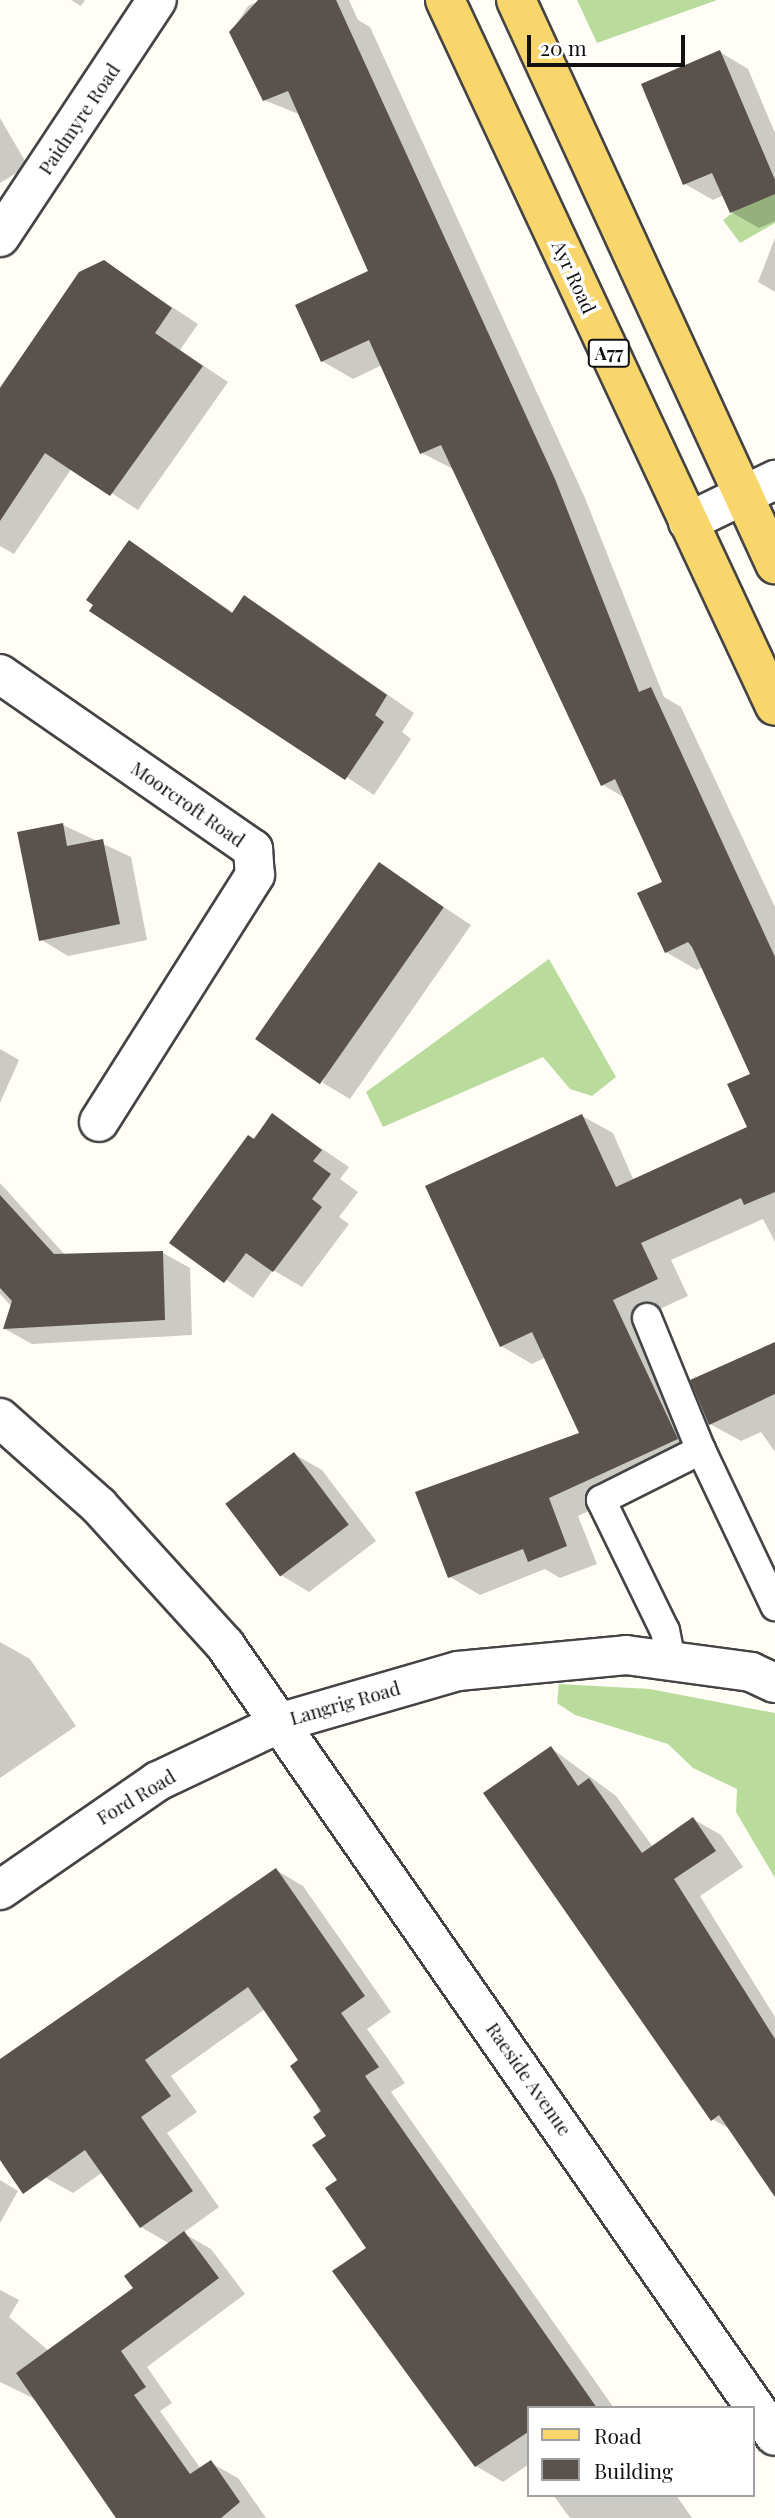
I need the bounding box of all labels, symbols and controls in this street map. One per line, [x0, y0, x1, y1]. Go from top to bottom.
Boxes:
scale bar [530, 21, 688, 65]
text: 20 m [540, 33, 587, 61]
street label: Paidmyre Road [33, 59, 125, 179]
street label: Ayr Road [547, 237, 601, 317]
road number: A77 [586, 338, 632, 368]
street label: Moorcroft Road [127, 756, 249, 852]
street label: Langrig Road [287, 1676, 403, 1730]
street label: Ford Road [92, 1765, 180, 1829]
street label: Raeside Avenue [481, 2018, 577, 2140]
legend [526, 2406, 754, 2497]
text: Road [594, 2421, 642, 2449]
text: Building [594, 2456, 673, 2484]

